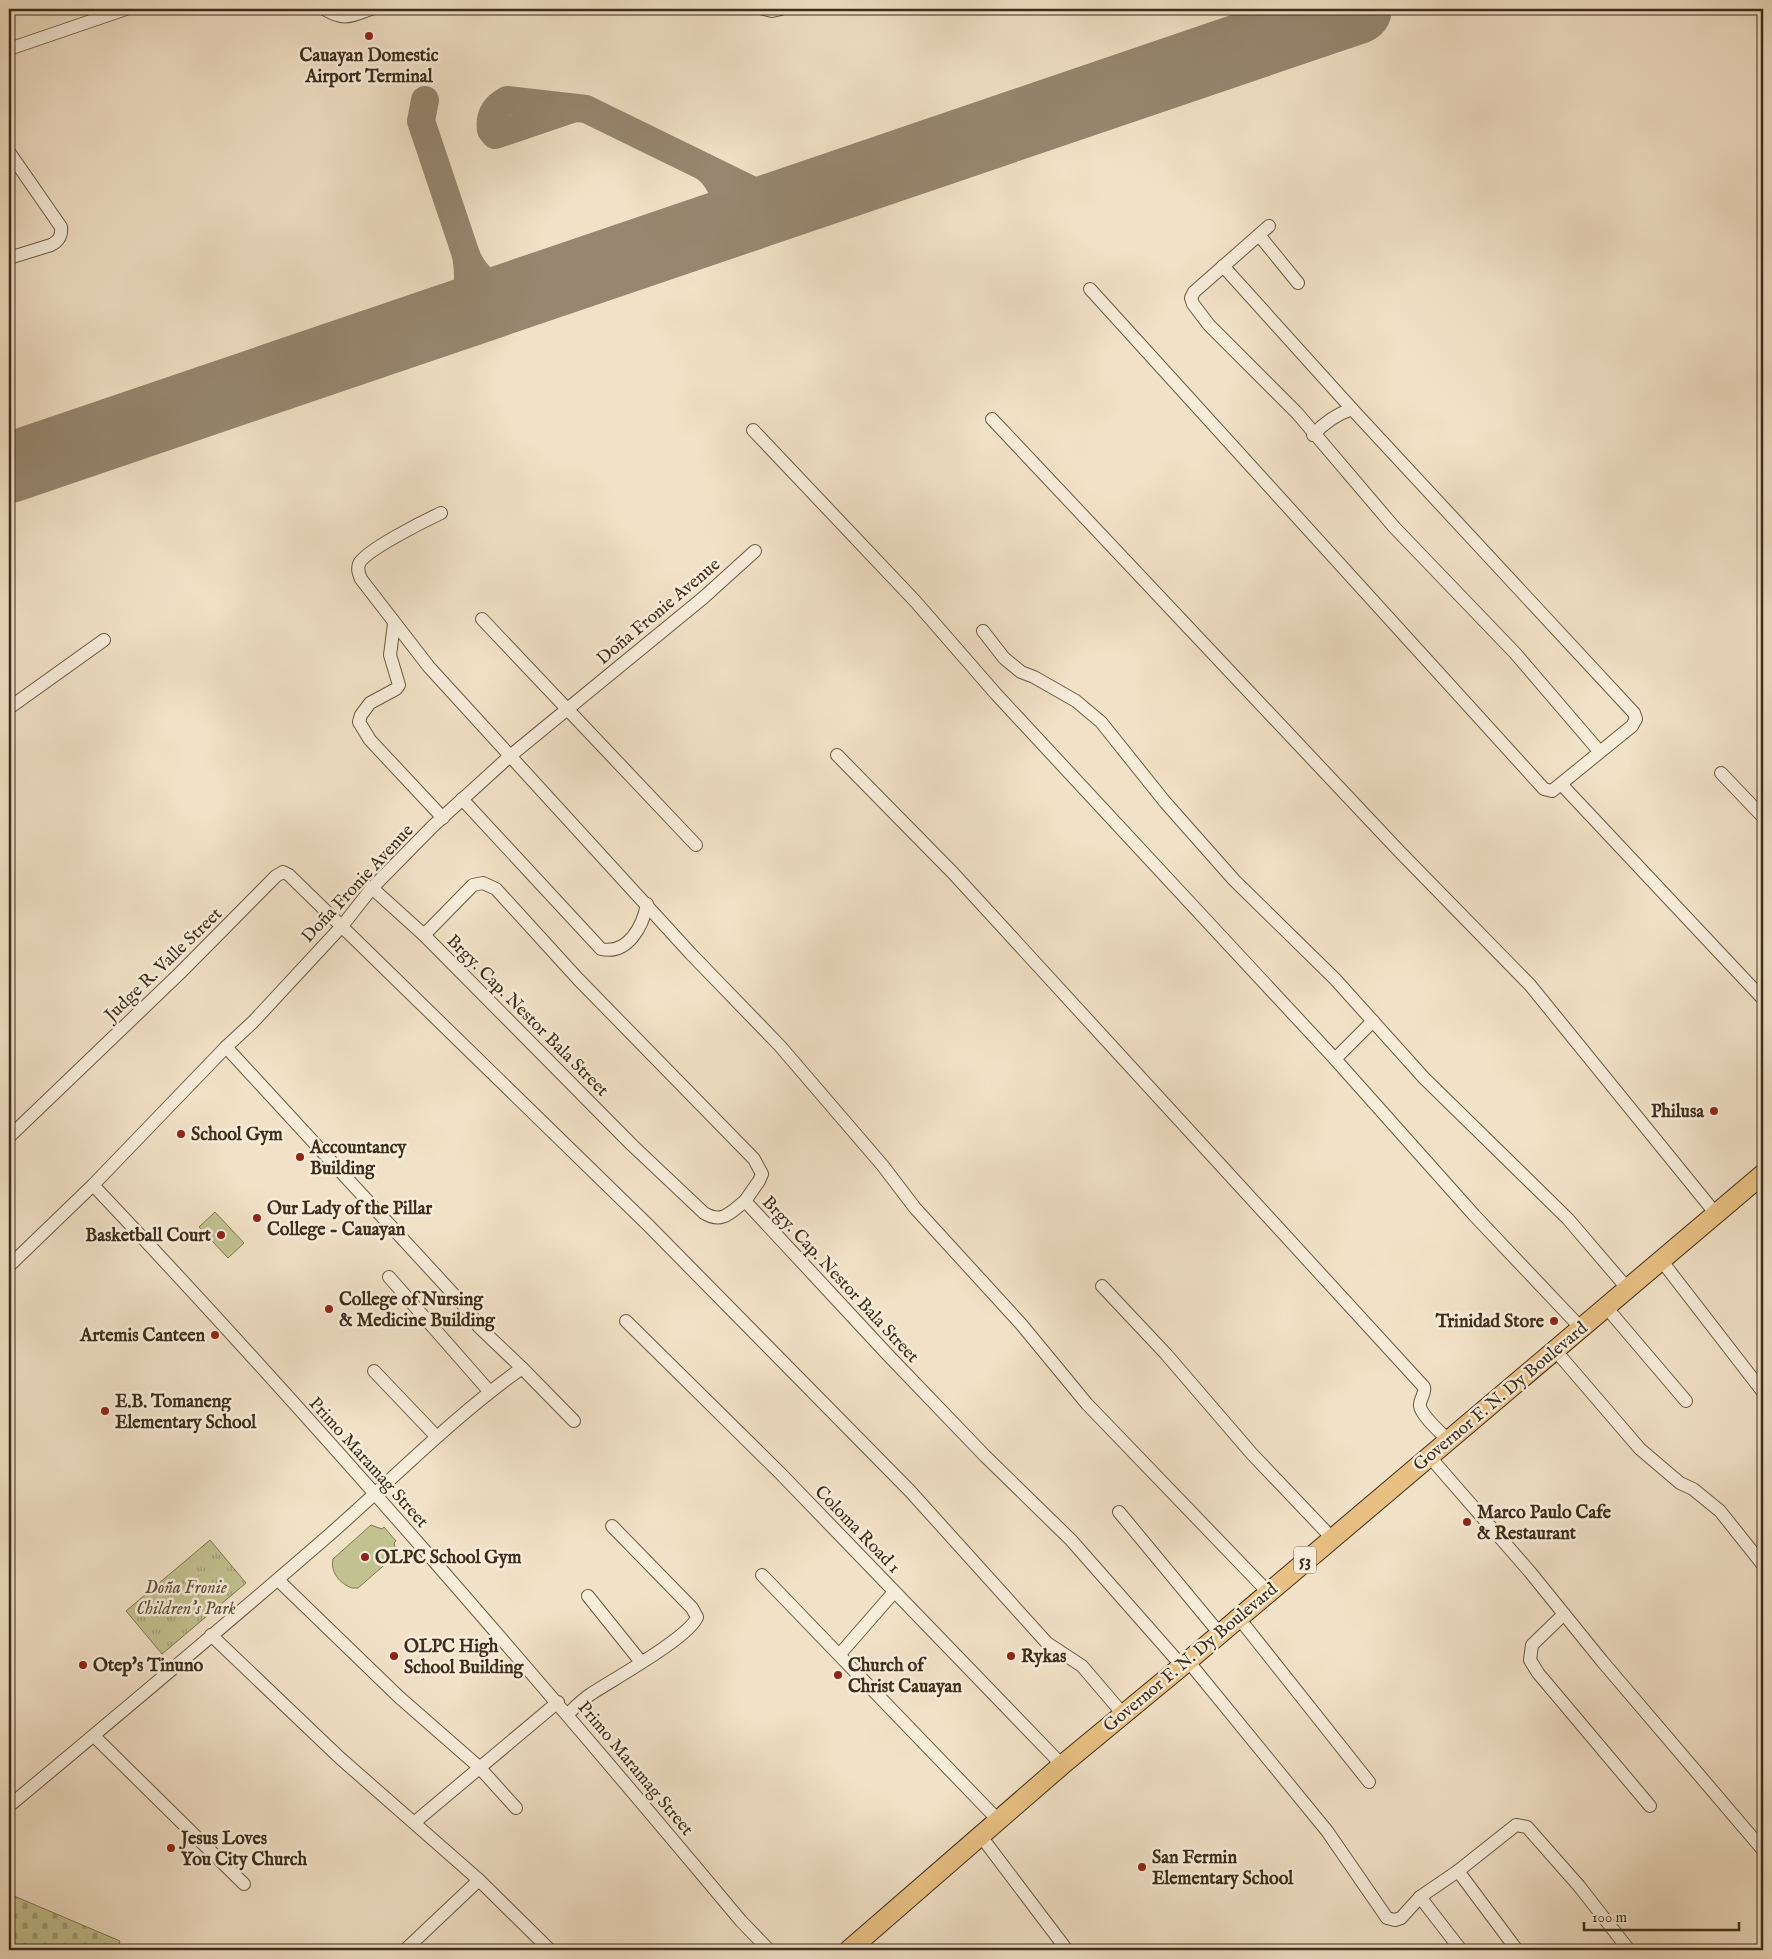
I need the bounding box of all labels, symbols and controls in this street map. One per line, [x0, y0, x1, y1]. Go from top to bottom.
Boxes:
marker: Cauayan Domestic Airport Terminal [363, 30, 375, 42]
place label: Cauayan Domestic Airport Terminal [300, 45, 439, 89]
street label: Doña Fronie Avenue [592, 554, 725, 671]
street label: Doña Fronie Avenue [297, 820, 419, 948]
street label: Judge R. Valle Street [99, 903, 228, 1028]
street label: Brgy. Cap. Nestor Bala Street [441, 930, 613, 1102]
place label: Philusa [1651, 1101, 1705, 1124]
marker: Philusa [1708, 1105, 1720, 1117]
place label: School Gym [191, 1124, 283, 1147]
marker: School Gym [175, 1128, 187, 1140]
place label: Accountancy Building [309, 1137, 407, 1181]
marker: Accountancy Building [294, 1151, 306, 1163]
street label: Brgy. Cap. Nestor Bala Street [756, 1192, 923, 1368]
place label: Our Lady of the Pillar College - Cauayan [267, 1198, 433, 1242]
marker: Our Lady of the Pillar College - Cauayan [251, 1212, 263, 1224]
place label: Basketball Court [85, 1225, 212, 1248]
marker: Basketball Court [215, 1229, 227, 1241]
place label: College of Nursing & Medicine Building [339, 1289, 496, 1333]
marker: College of Nursing & Medicine Building [323, 1303, 335, 1315]
place label: Trinidad Store [1435, 1311, 1545, 1334]
marker: Trinidad Store [1548, 1315, 1560, 1327]
street label: Governor F. N. Dy Boulevard [1409, 1317, 1593, 1477]
place label: Artemis Canteen [79, 1325, 205, 1348]
marker: Artemis Canteen [209, 1329, 221, 1341]
place label: E.B. Tomaneng Elementary School [115, 1391, 257, 1435]
street label: Primo Maramag Street [303, 1393, 433, 1533]
marker: E.B. Tomaneng Elementary School [99, 1405, 111, 1417]
street label: Coloma Road 1 [809, 1481, 905, 1579]
place label: Marco Paulo Cafe & Restaurant [1477, 1502, 1612, 1546]
marker: Marco Paulo Cafe & Restaurant [1461, 1516, 1473, 1528]
road number: 53 [1294, 1546, 1316, 1574]
place label: OLPC School Gym [375, 1547, 522, 1570]
marker: OLPC School Gym [359, 1551, 371, 1563]
park label: Doña Fronie Children's Park [136, 1577, 236, 1621]
street label: Governor F. N. Dy Boulevard [1099, 1578, 1283, 1738]
place label: OLPC High School Building [404, 1636, 525, 1680]
place label: Rykas [1021, 1646, 1067, 1669]
marker: OLPC High School Building [388, 1650, 400, 1662]
marker: Rykas [1005, 1650, 1017, 1662]
place label: Otep's Tinuno [93, 1655, 204, 1678]
place label: Church of Christ Cauayan [848, 1655, 962, 1699]
marker: Otep's Tinuno [77, 1659, 89, 1671]
marker: Church of Christ Cauayan [832, 1669, 844, 1681]
street label: Primo Maramag Street [572, 1697, 698, 1841]
place label: Jesus Loves You City Church [179, 1828, 308, 1872]
marker: Jesus Loves You City Church [165, 1842, 177, 1854]
place label: San Fermin Elementary School [1152, 1847, 1294, 1891]
marker: San Fermin Elementary School [1136, 1861, 1148, 1873]
scale bar [1584, 1899, 1740, 1931]
text: 100 m [1592, 1908, 1628, 1927]

